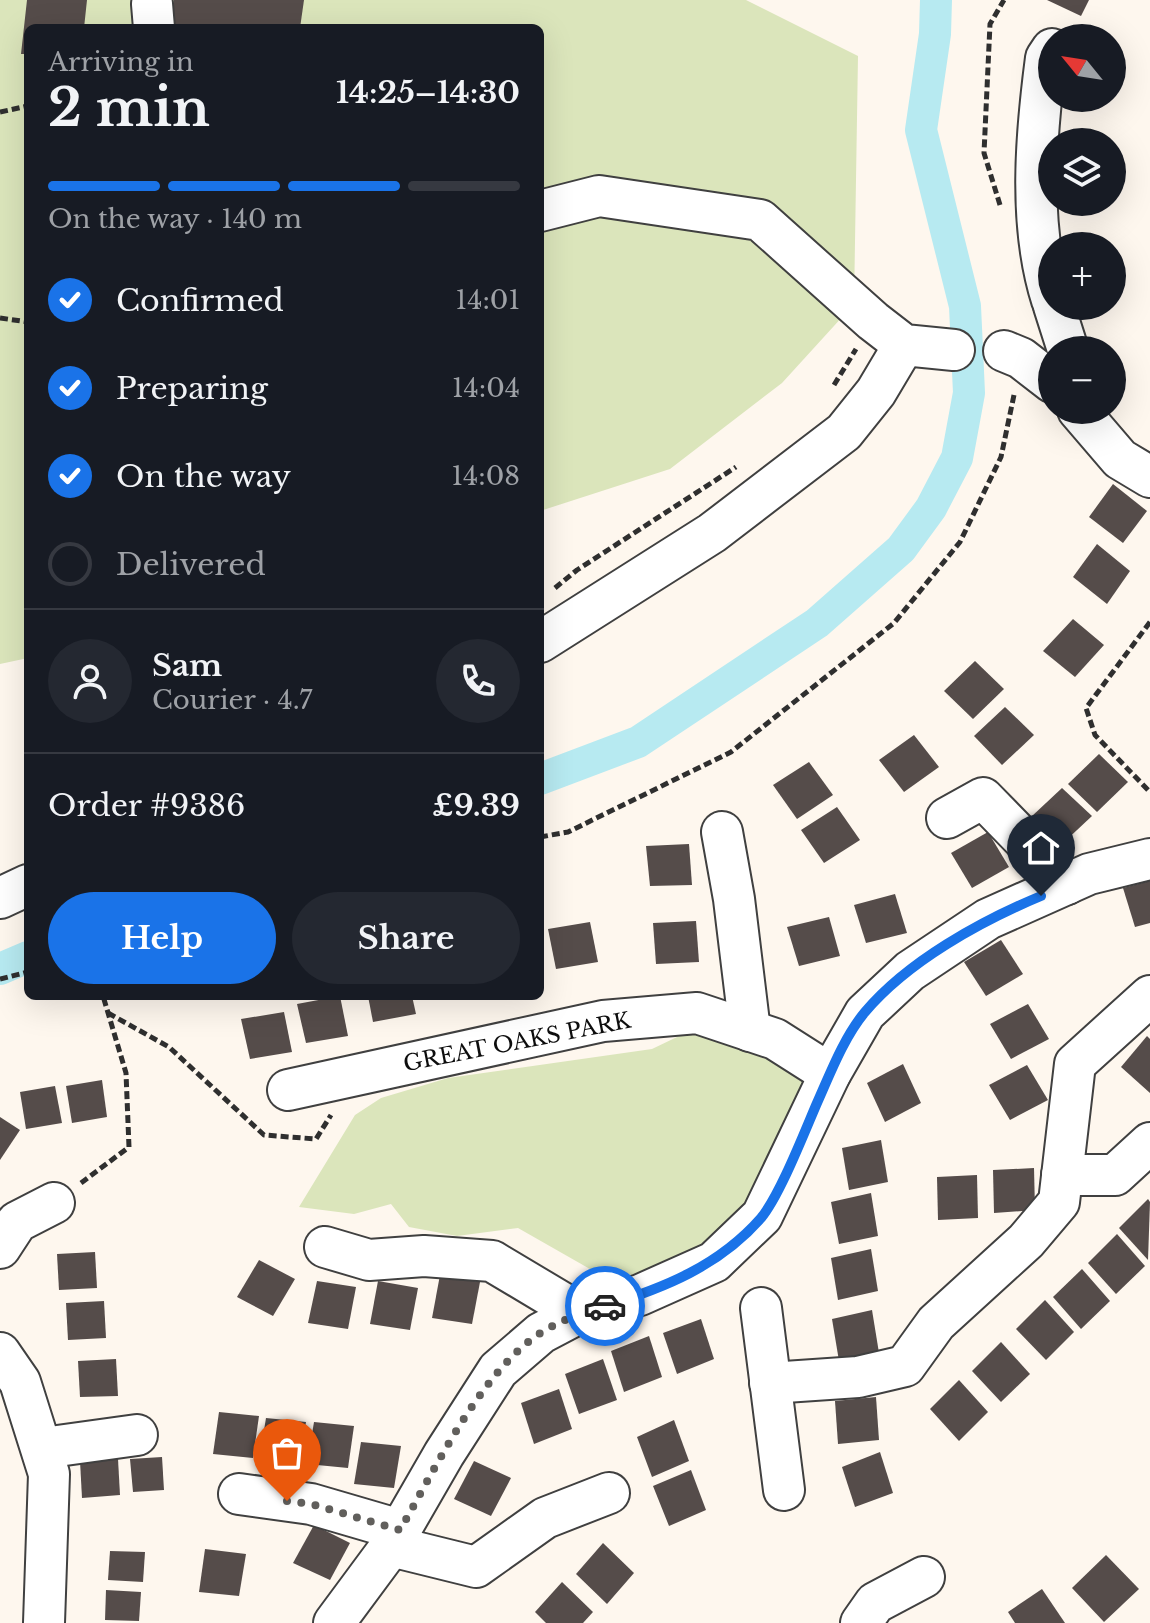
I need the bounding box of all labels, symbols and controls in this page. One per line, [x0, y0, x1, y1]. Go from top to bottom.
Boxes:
north arrow [1038, 24, 1126, 112]
map controls [1038, 24, 1126, 424]
text: Arriving in [48, 46, 194, 78]
text: 14:25–14:30 [336, 74, 520, 111]
text: 2 min [48, 76, 210, 140]
button: layers [1038, 128, 1126, 216]
text: On the way · 140 m [48, 203, 302, 235]
button: + [1038, 232, 1126, 320]
icon: check [48, 278, 92, 322]
text: Confirmed [116, 282, 284, 319]
text: 14:01 [456, 284, 520, 316]
button: − [1038, 336, 1126, 424]
icon: check [48, 366, 92, 410]
text: Preparing [116, 370, 268, 407]
text: 14:04 [452, 372, 520, 404]
icon: check [48, 454, 92, 498]
text: On the way [116, 458, 291, 495]
text: 14:08 [451, 460, 520, 492]
text: Delivered [116, 546, 266, 583]
button: person [48, 639, 132, 723]
button: phone [436, 639, 520, 723]
text: Sam [152, 647, 222, 684]
text: Courier · 4.7 [152, 684, 312, 716]
text: Order #9386 [48, 787, 245, 824]
text: £9.39 [432, 787, 520, 824]
pin [1007, 814, 1075, 896]
icon: home [1019, 826, 1063, 870]
button: Help [48, 892, 276, 984]
button: Share [292, 892, 520, 984]
street label: GREAT OAKS PARK [401, 1007, 634, 1077]
courier [565, 1266, 645, 1346]
icon: car [583, 1284, 627, 1328]
pin [253, 1419, 321, 1501]
icon: bag [265, 1431, 309, 1475]

